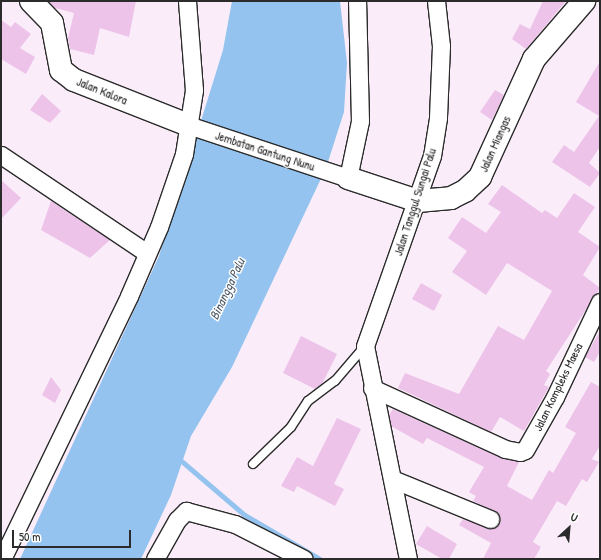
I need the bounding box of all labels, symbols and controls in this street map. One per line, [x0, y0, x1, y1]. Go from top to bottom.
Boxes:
street label: Jalan Kalora [74, 74, 130, 108]
street label: Jalan Miangas [476, 114, 514, 174]
street label: Jembatan Gantung Nunu [213, 128, 317, 174]
street label: Jalan Tanggul Sungai Palu [391, 146, 439, 258]
water label: Binangga Palu [206, 256, 248, 322]
street label: Jalan Kompleks Maesa [531, 341, 585, 433]
north arrow [549, 508, 589, 548]
text: U [568, 510, 580, 525]
scale bar [14, 522, 133, 548]
text: 50 m [19, 528, 40, 545]

